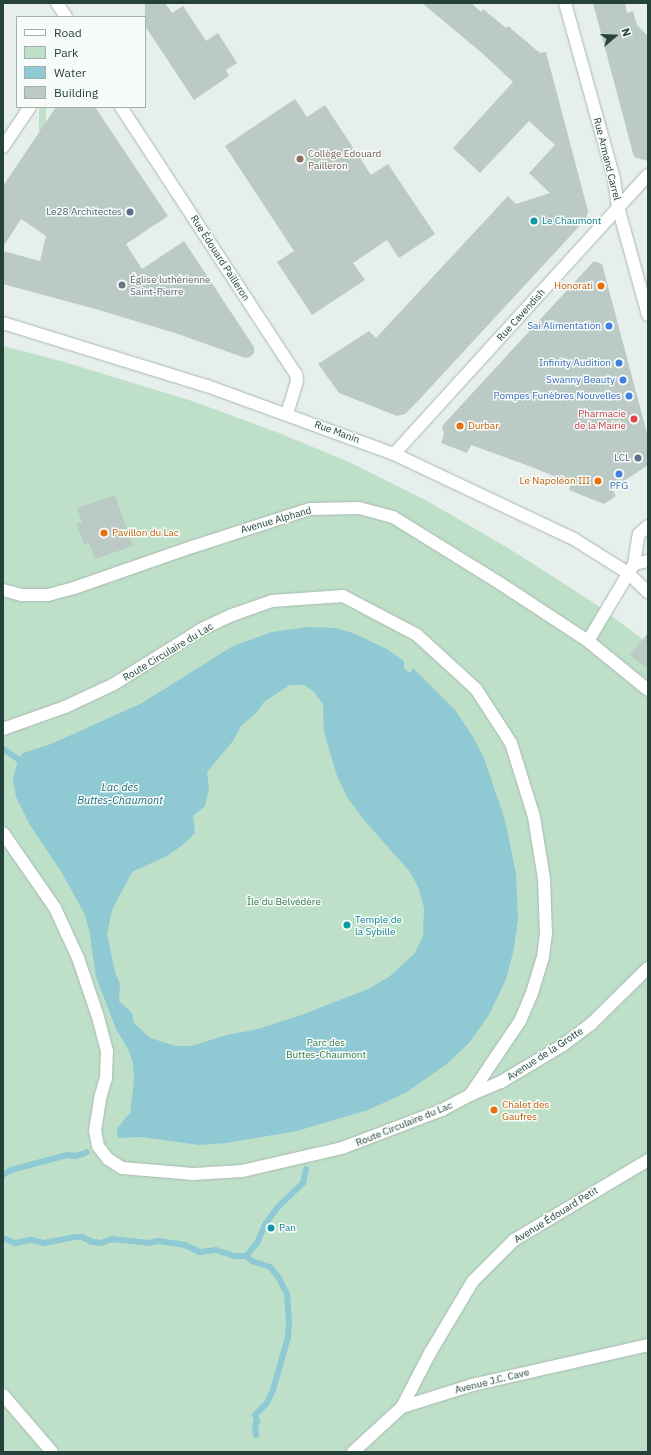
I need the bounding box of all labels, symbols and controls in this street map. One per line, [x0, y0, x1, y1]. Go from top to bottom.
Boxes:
legend [16, 16, 146, 108]
north arrow [595, 16, 635, 56]
text: Road [54, 25, 82, 40]
text: N [618, 26, 634, 38]
text: Park [54, 45, 78, 60]
text: Water [54, 65, 86, 80]
text: Building [54, 85, 98, 100]
street label: Rue Armand Carrel [591, 116, 623, 202]
place label: Collège Edouard Pailleron [308, 147, 381, 170]
marker: Collège Edouard Pailleron [295, 154, 305, 164]
place label: Le28 Architectes [46, 206, 122, 218]
marker: Le28 Architectes [125, 207, 135, 217]
street label: Rue Édouard Pailleron [188, 213, 252, 303]
place label: Le Chaumont [542, 215, 601, 227]
marker: Le Chaumont [529, 216, 539, 226]
place label: Église luthérienne Saint-Pierre [130, 273, 211, 296]
marker: Église luthérienne Saint-Pierre [117, 280, 127, 290]
place label: Honorati [554, 280, 593, 292]
marker: Honorati [596, 281, 606, 291]
street label: Rue Cavendish [494, 286, 548, 344]
place label: Sai Alimentation [527, 320, 601, 332]
marker: Sai Alimentation [604, 321, 614, 331]
place label: Infinity Audition [539, 357, 611, 369]
marker: Infinity Audition [614, 358, 624, 368]
place label: Swanny Beauty [546, 374, 615, 386]
marker: Swanny Beauty [618, 375, 628, 385]
place label: Pompes Funèbres Nouvelles [494, 390, 621, 402]
marker: Pompes Funèbres Nouvelles [624, 391, 634, 401]
place label: Pharmacie de la Mairie [574, 407, 626, 430]
marker: Pharmacie de la Mairie [629, 414, 639, 424]
street label: Rue Manin [313, 418, 361, 446]
place label: Durbar [468, 420, 499, 432]
marker: Durbar [455, 421, 465, 431]
place label: LCL [614, 452, 630, 464]
marker: LCL [633, 453, 643, 463]
marker: PFG [614, 469, 624, 479]
place label: Le Napoléon III [520, 475, 590, 487]
marker: Le Napoléon III [593, 476, 603, 486]
place label: PFG [610, 480, 628, 492]
street label: Avenue Alphand [239, 504, 313, 536]
place label: Pavillon du Lac [112, 527, 179, 539]
marker: Pavillon du Lac [99, 528, 109, 538]
street label: Route Circulaire du Lac [121, 620, 215, 684]
water label: Lac des Buttes-Chaumont [77, 781, 163, 807]
park label: Île du Belvédère [247, 896, 321, 908]
place label: Temple de la Sybille [355, 913, 402, 936]
marker: Temple de la Sybille [342, 920, 352, 930]
street label: Avenue de la Grotte [505, 1025, 585, 1083]
park label: Parc des Buttes-Chaumont [286, 1036, 366, 1060]
place label: Chalet des Gaufres [502, 1098, 549, 1122]
street label: Route Circulaire du Lac [354, 1099, 454, 1149]
marker: Chalet des Gaufres [489, 1105, 499, 1115]
street label: Avenue Édouard Petit [512, 1184, 600, 1246]
place label: Pan [279, 1222, 296, 1234]
marker: Pan [266, 1223, 276, 1233]
street label: Avenue J.C. Cave [454, 1366, 530, 1396]

